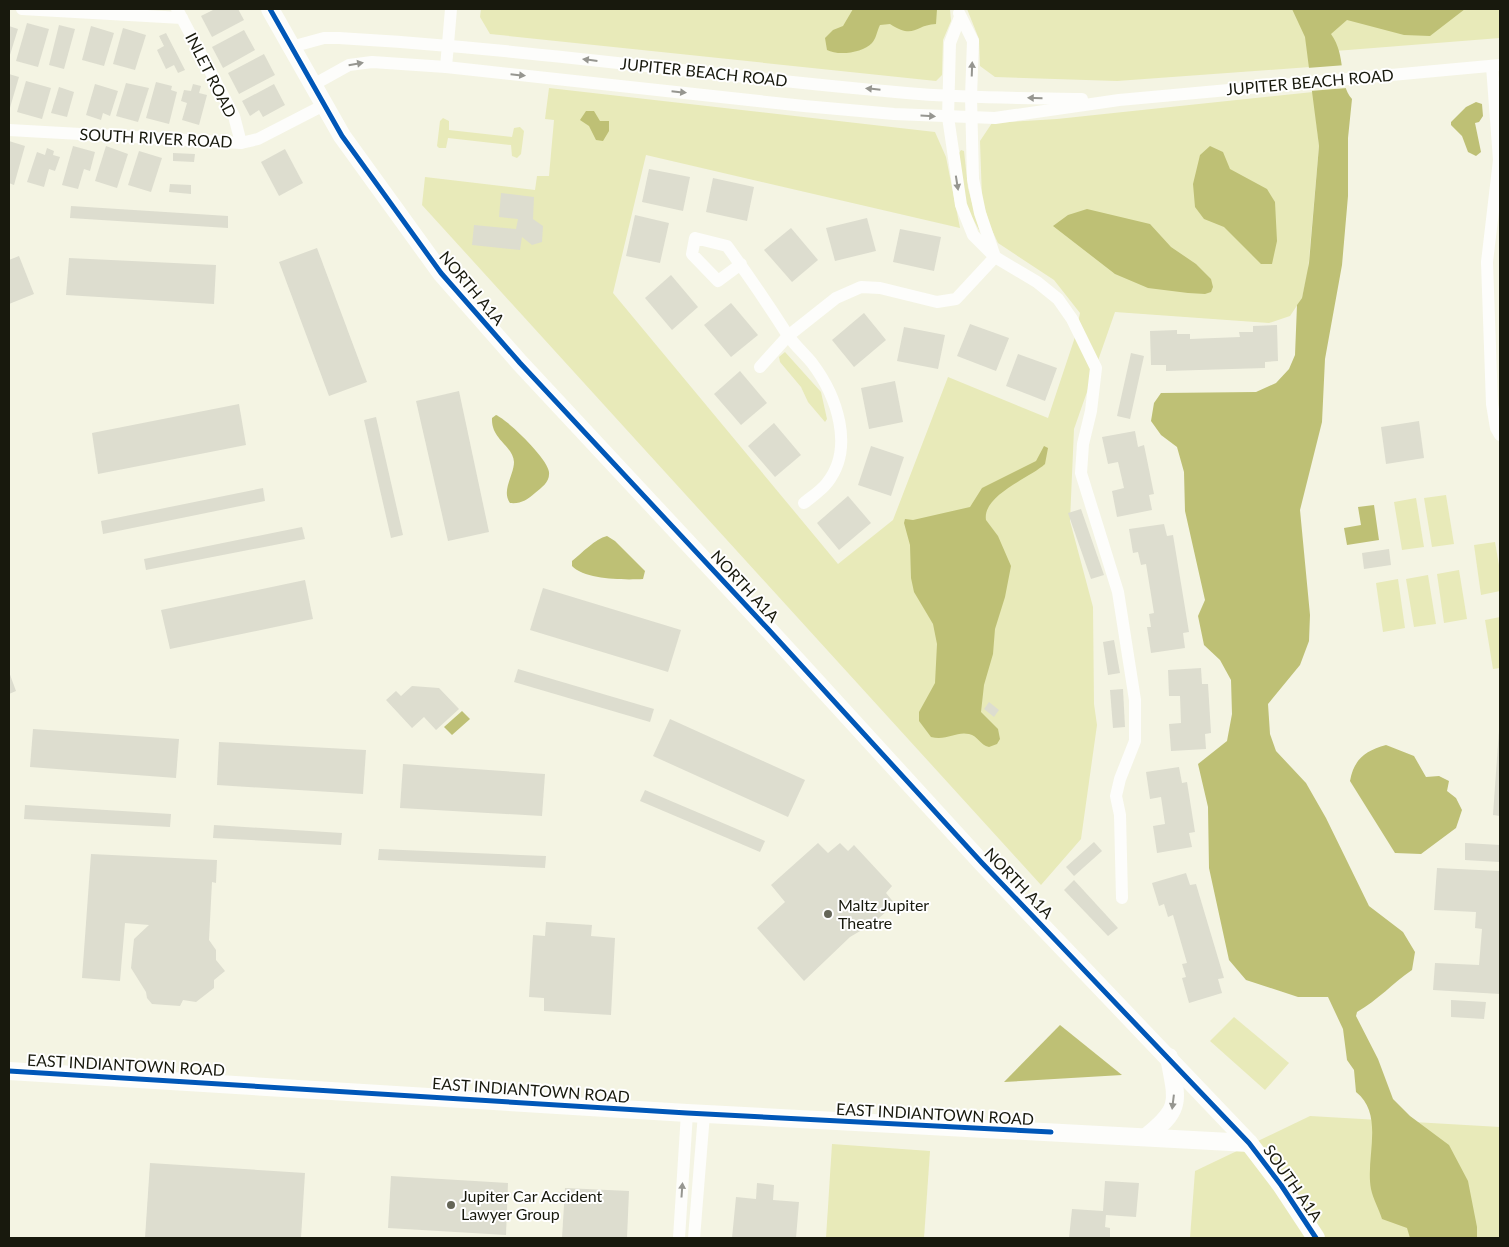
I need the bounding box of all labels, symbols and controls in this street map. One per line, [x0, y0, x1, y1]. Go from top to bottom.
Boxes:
street label: INLET ROAD [182, 29, 241, 120]
street label: JUPITER BEACH ROAD [620, 53, 789, 90]
one-way arrow [581, 56, 597, 64]
one-way arrow [348, 60, 364, 68]
one-way arrow [968, 61, 976, 77]
street label: JUPITER BEACH ROAD [1225, 65, 1394, 98]
one-way arrow [510, 71, 526, 79]
one-way arrow [865, 85, 881, 93]
one-way arrow [671, 88, 687, 96]
one-way arrow [1027, 94, 1043, 102]
one-way arrow [920, 112, 936, 120]
street label: SOUTH RIVER ROAD [79, 124, 233, 151]
one-way arrow [954, 175, 962, 191]
street label: NORTH A1A [436, 247, 509, 329]
street label: NORTH A1A [707, 546, 783, 625]
street label: NORTH A1A [981, 843, 1058, 922]
place label: Maltz Jupiter Theatre [838, 895, 929, 932]
marker: Maltz Jupiter Theatre [822, 908, 834, 920]
street label: EAST INDIANTOWN ROAD [27, 1050, 225, 1079]
street label: EAST INDIANTOWN ROAD [432, 1073, 630, 1106]
one-way arrow [1169, 1094, 1177, 1110]
street label: EAST INDIANTOWN ROAD [836, 1099, 1034, 1128]
street label: SOUTH A1A [1260, 1141, 1327, 1225]
one-way arrow [679, 1181, 687, 1197]
place label: Jupiter Car Accident Lawyer Group [461, 1186, 602, 1223]
marker: Jupiter Car Accident Lawyer Group [445, 1199, 457, 1211]

